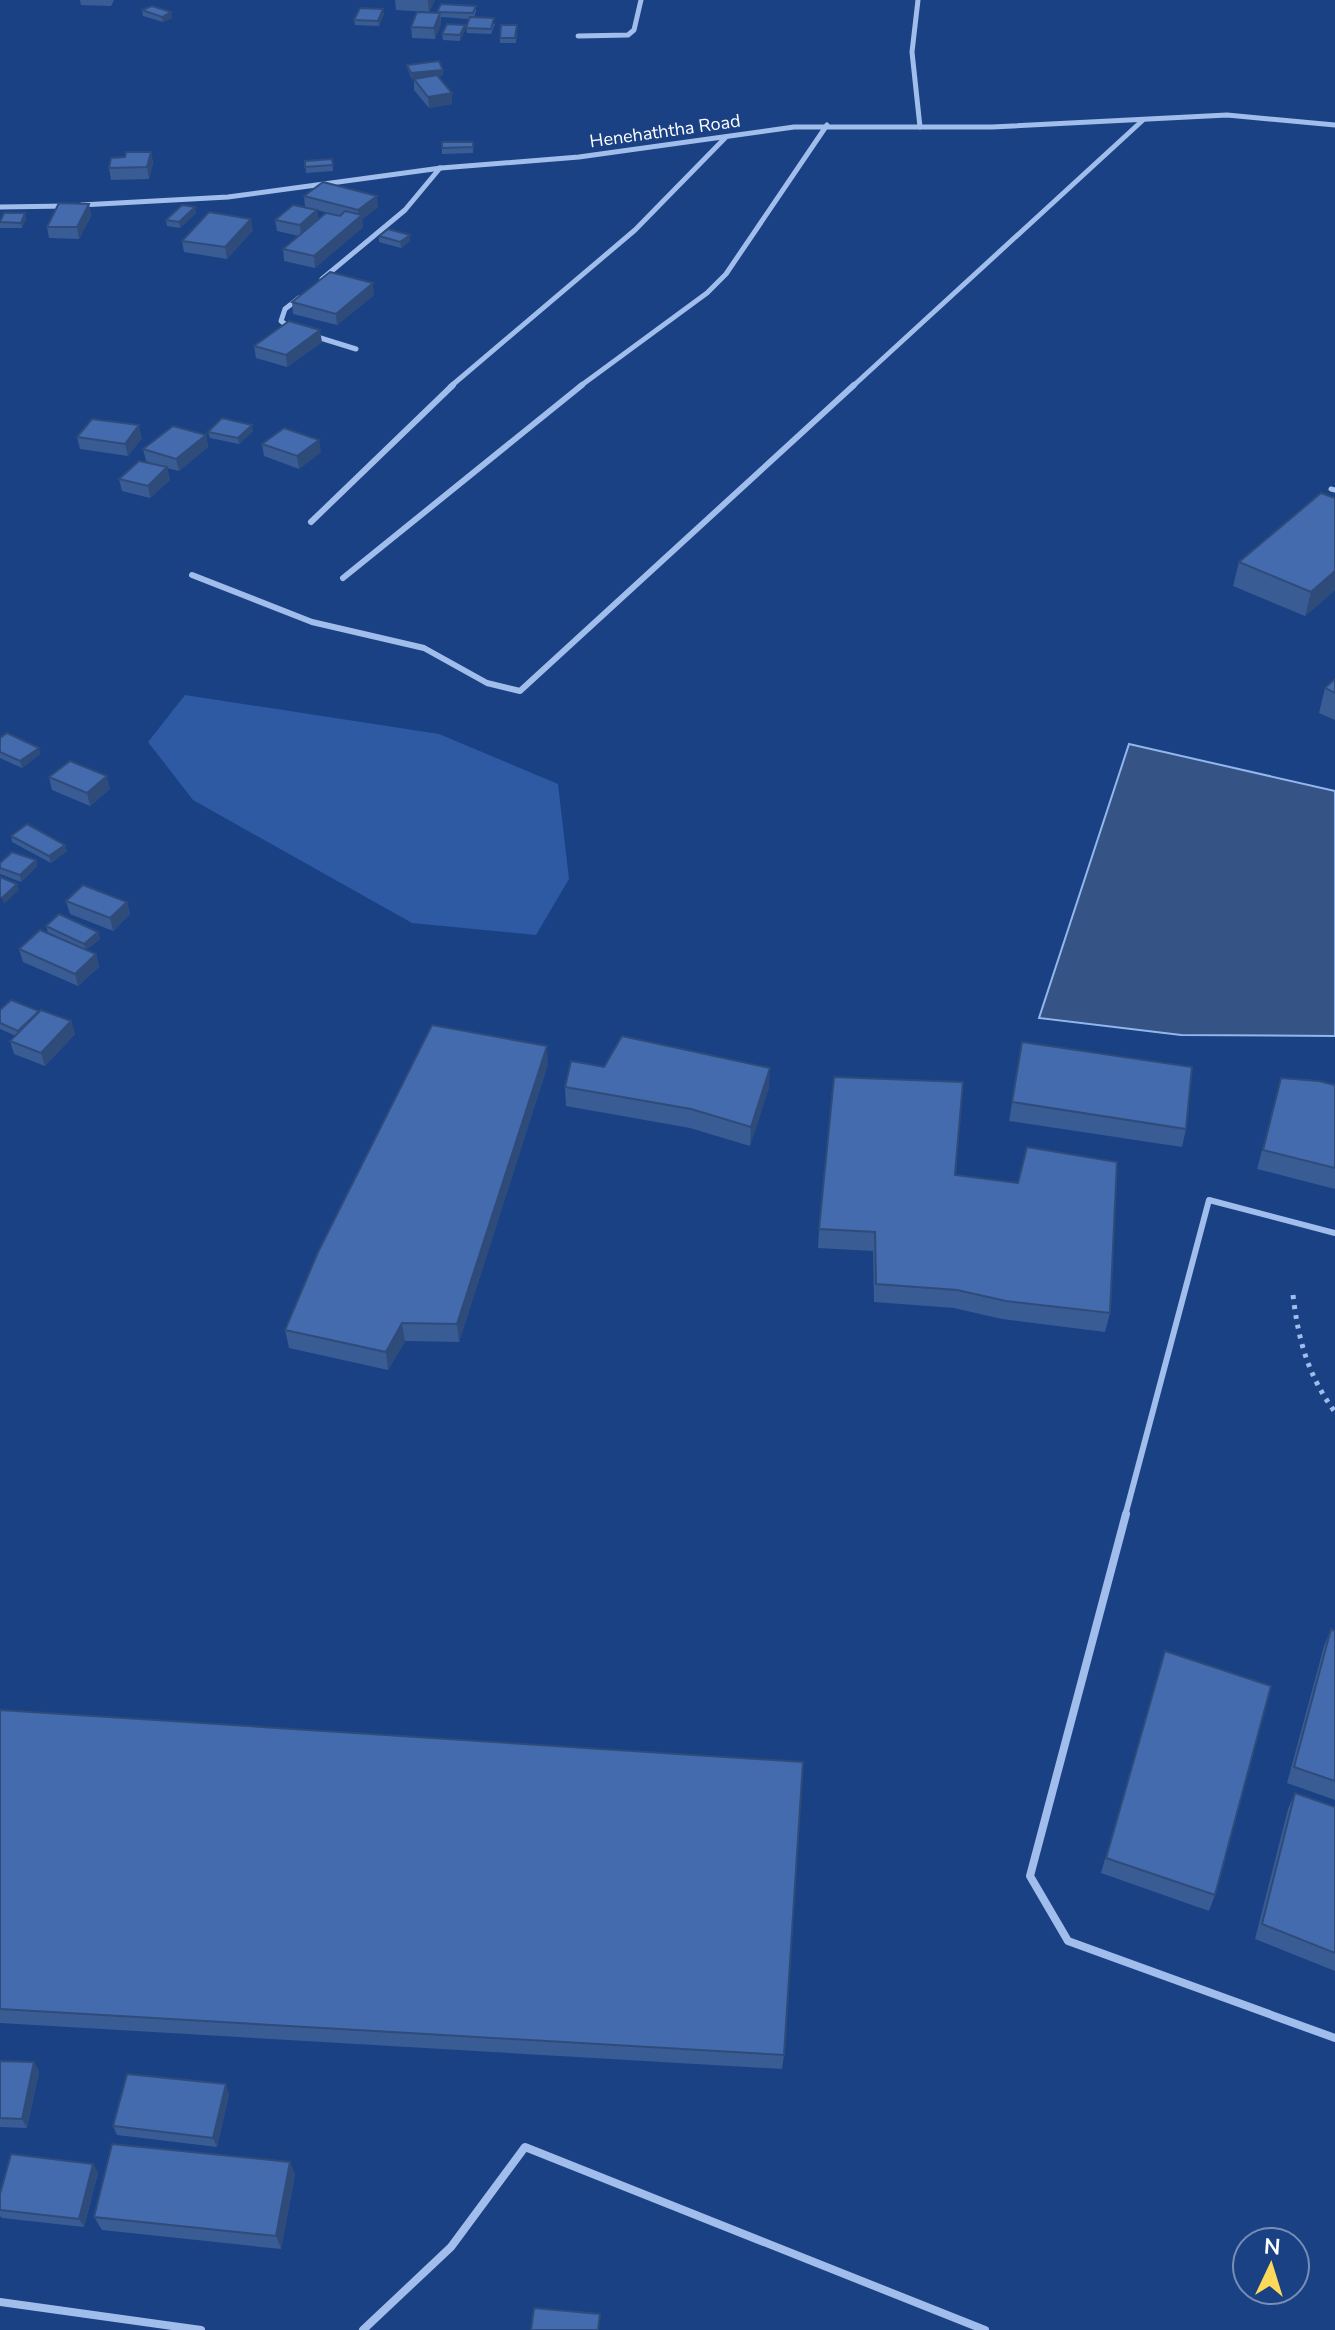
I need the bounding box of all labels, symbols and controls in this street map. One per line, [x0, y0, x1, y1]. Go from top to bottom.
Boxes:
street label: Henehaththa Road [588, 109, 742, 153]
north arrow [1231, 2226, 1311, 2306]
text: N [1263, 2232, 1282, 2263]

